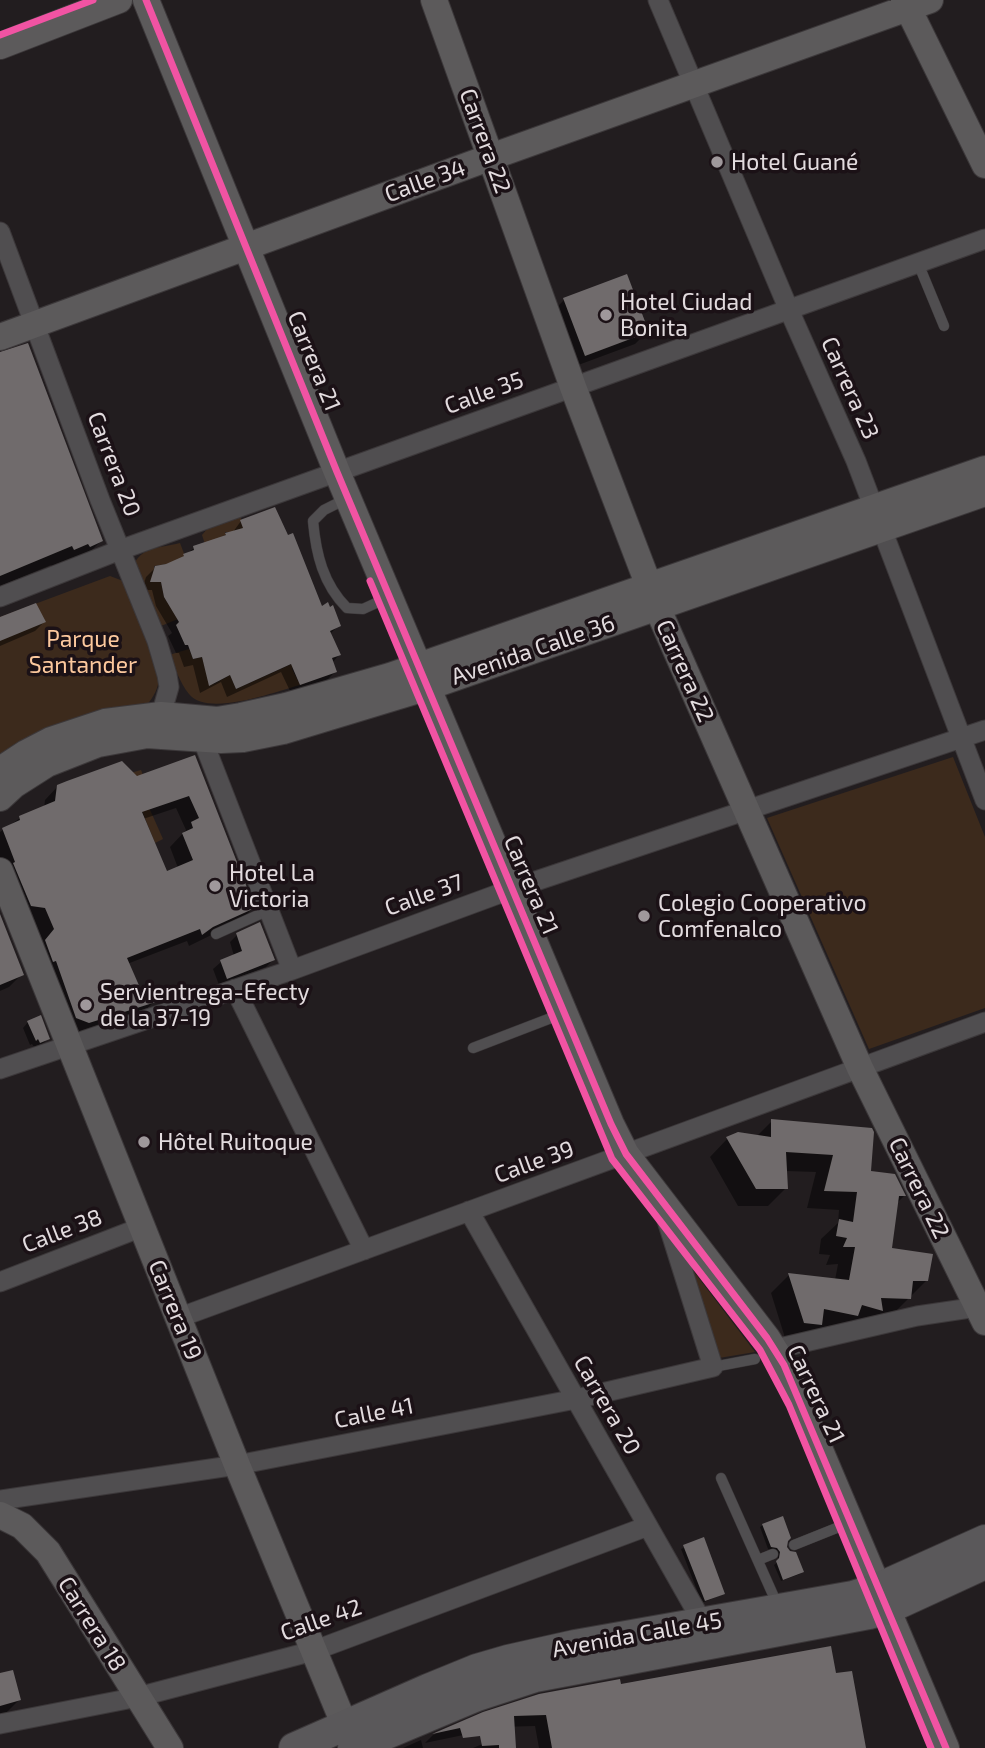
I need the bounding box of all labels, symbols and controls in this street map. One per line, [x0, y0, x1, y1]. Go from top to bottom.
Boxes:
street label: Carrera 22 [453, 85, 517, 197]
place label: Hotel Guané [731, 148, 858, 176]
street label: Calle 34 [381, 154, 469, 208]
marker: Hotel Guané [709, 154, 725, 170]
place label: Hotel Ciudad Bonita [620, 288, 752, 342]
street label: Carrera 21 [281, 307, 347, 415]
marker: Hotel Ciudad Bonita [598, 307, 614, 323]
street label: Carrera 23 [815, 333, 885, 443]
street label: Calle 35 [441, 366, 527, 420]
street label: Carrera 20 [81, 408, 147, 520]
street label: Avenida Calle 36 [448, 609, 618, 691]
street label: Carrera 22 [650, 616, 720, 726]
park label: Parque Santander [29, 625, 137, 679]
street label: Carrera 21 [498, 831, 564, 939]
place label: Hotel La Victoria [229, 859, 315, 913]
street label: Calle 37 [381, 868, 467, 922]
marker: Hotel La Victoria [207, 878, 223, 894]
place label: Colegio Cooperativo Comfenalco [658, 889, 866, 943]
marker: Colegio Cooperativo Comfenalco [636, 908, 652, 924]
place label: Servientrega-Efecty de la 37-19 [100, 978, 310, 1032]
marker: Servientrega-Efecty de la 37-19 [78, 997, 94, 1013]
place label: Hôtel Ruitoque [158, 1128, 313, 1156]
street label: Carrera 22 [883, 1133, 955, 1243]
marker: Hôtel Ruitoque [136, 1134, 152, 1150]
street label: Calle 39 [490, 1135, 578, 1189]
street label: Calle 38 [18, 1203, 106, 1259]
street label: Carrera 19 [142, 1256, 208, 1364]
street label: Carrera 21 [781, 1340, 851, 1448]
street label: Carrera 20 [568, 1350, 646, 1460]
street label: Calle 41 [332, 1392, 416, 1434]
street label: Carrera 18 [52, 1572, 132, 1676]
street label: Calle 42 [277, 1593, 365, 1647]
street label: Avenida Calle 45 [550, 1607, 724, 1663]

